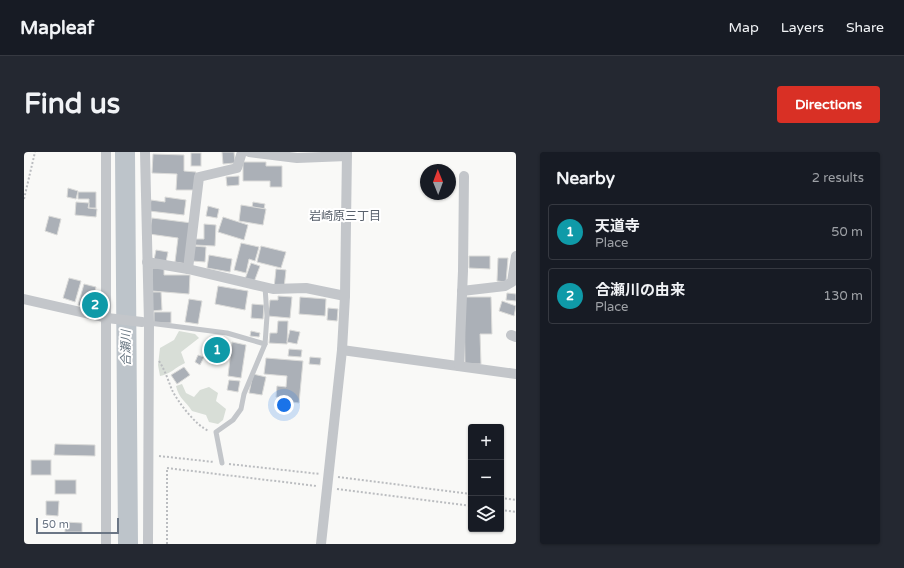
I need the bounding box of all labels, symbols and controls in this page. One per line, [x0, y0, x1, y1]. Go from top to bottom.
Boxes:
text: Mapleaf [20, 17, 94, 39]
text: Map [729, 19, 759, 36]
text: Layers [781, 19, 824, 36]
text: Share [846, 19, 884, 36]
button: Directions [777, 86, 880, 123]
text: Find us [24, 87, 120, 121]
north arrow [420, 164, 456, 200]
text: Nearby [556, 168, 615, 189]
text: 2 results [812, 170, 864, 186]
district label: 岩崎原三丁目 [309, 209, 381, 223]
text: 天道寺 [595, 217, 640, 235]
text: 1 [566, 224, 574, 240]
text: 50 m [831, 224, 863, 240]
text: Place [595, 235, 628, 251]
text: 合瀬川の由来 [595, 281, 685, 299]
text: 2 [566, 288, 574, 304]
text: 130 m [823, 288, 863, 304]
pin: 2 [82, 290, 108, 320]
text: Place [595, 299, 628, 315]
water label: 合瀬川 [119, 328, 133, 366]
pin: 1 [204, 335, 230, 365]
your location [274, 395, 294, 415]
map controls [468, 424, 504, 532]
button: + [468, 424, 504, 460]
button: − [468, 460, 504, 496]
button: layers [468, 496, 504, 532]
scale bar [36, 516, 119, 535]
text: 50 m [42, 518, 69, 531]

